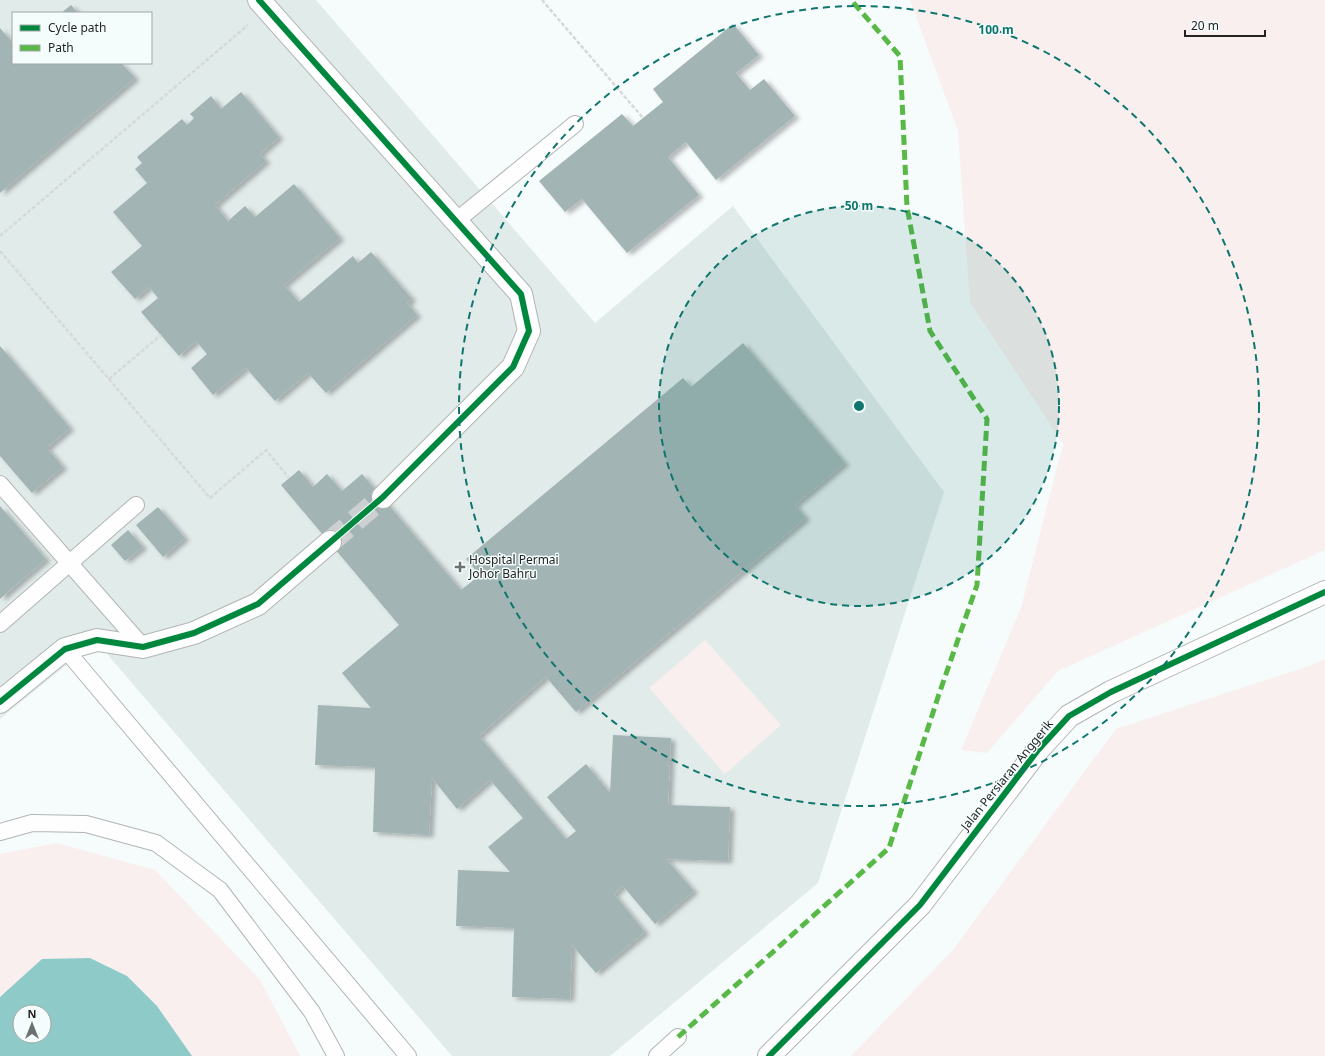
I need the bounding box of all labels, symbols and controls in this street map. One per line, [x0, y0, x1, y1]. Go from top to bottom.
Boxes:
legend [12, 12, 152, 64]
scale bar [1185, 12, 1265, 38]
text: 20 m [1191, 17, 1219, 34]
text: Cycle path [48, 19, 106, 36]
text: 100 m [978, 21, 1014, 38]
text: Path [48, 39, 74, 56]
text: 50 m [845, 197, 873, 214]
centre of rings [852, 399, 866, 413]
place label: Hospital Permai Johor Bahru [468, 551, 559, 582]
marker: Hospital Permai Johor Bahru [454, 561, 466, 573]
street label: Jalan Persiaran Anggerik [956, 715, 1057, 834]
north arrow [12, 1004, 52, 1044]
text: N [28, 1006, 36, 1021]

